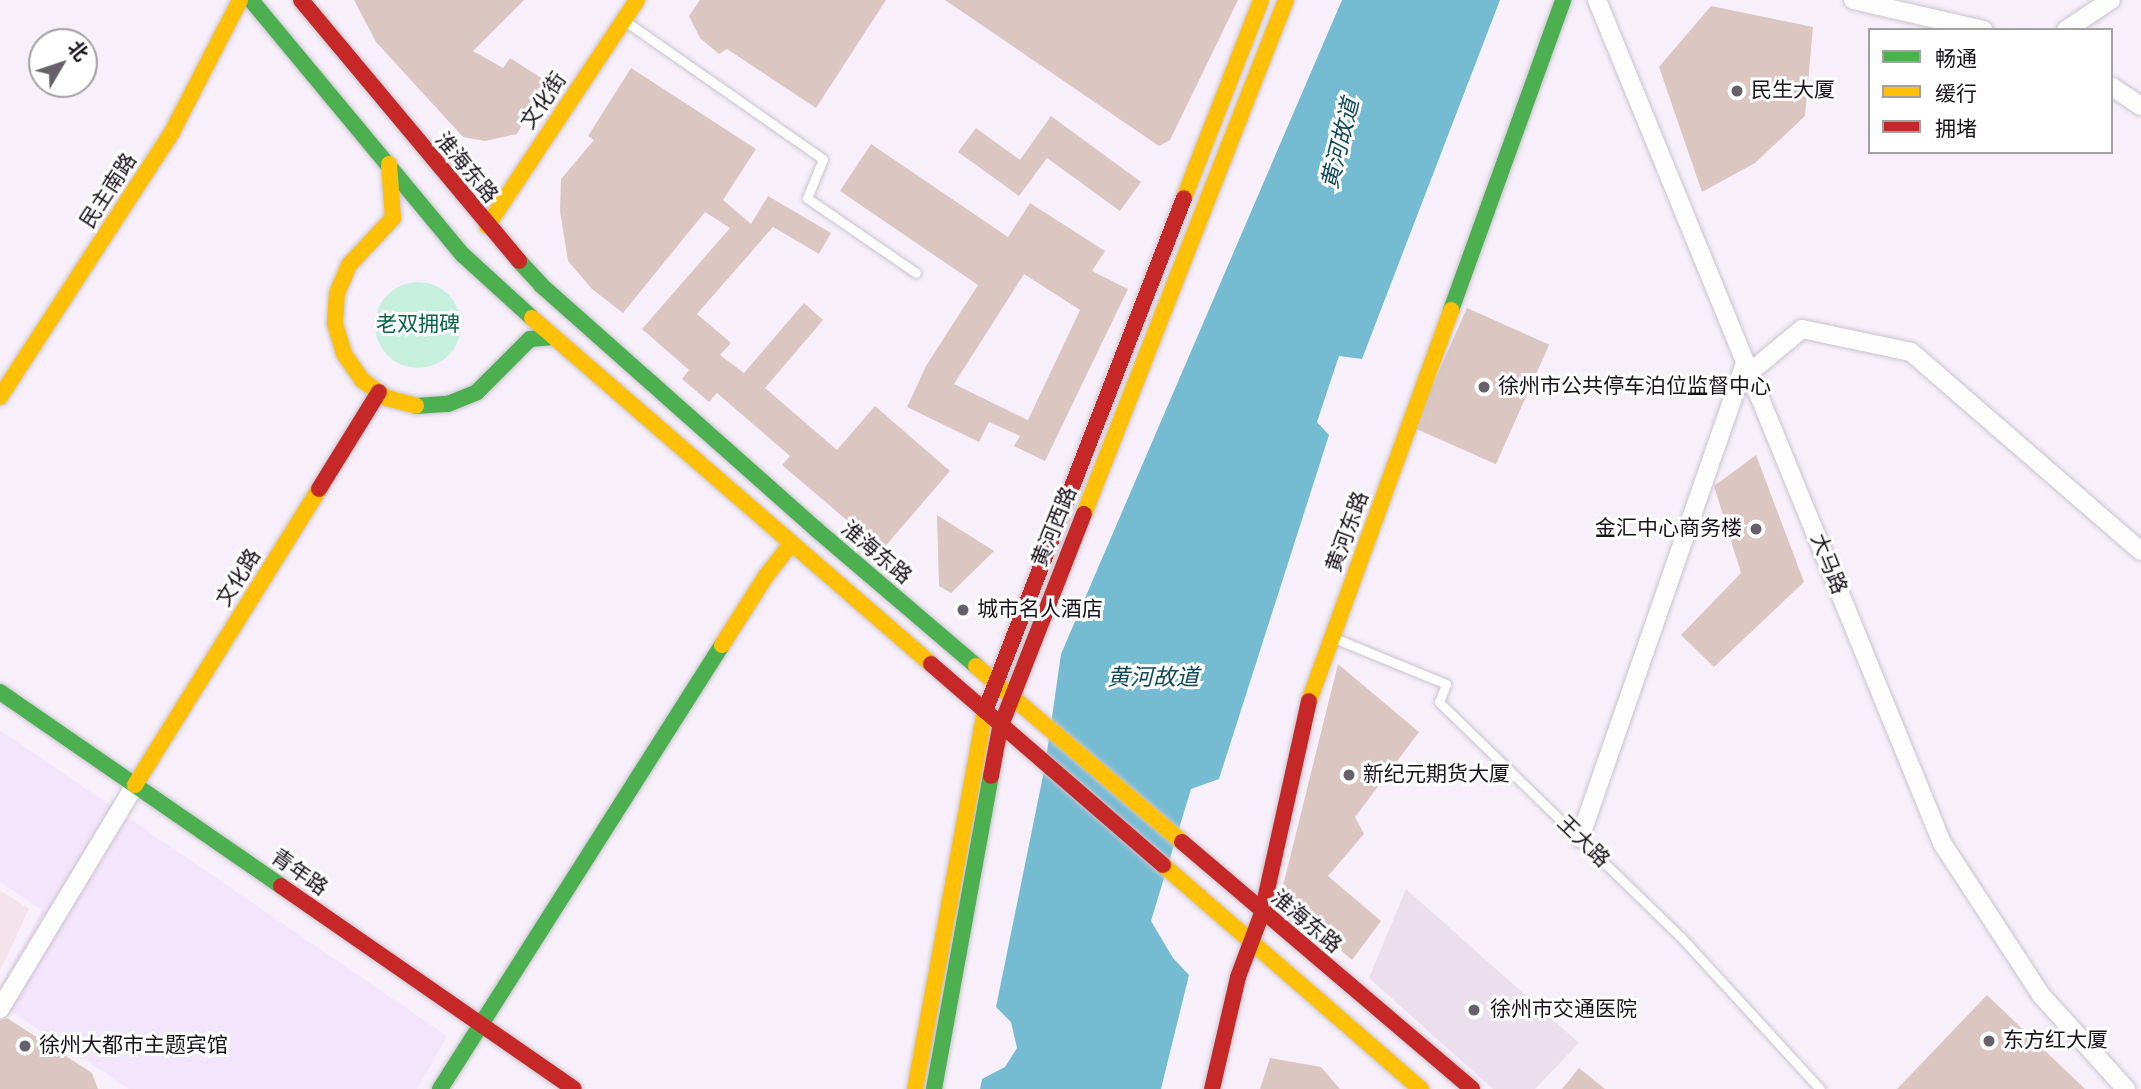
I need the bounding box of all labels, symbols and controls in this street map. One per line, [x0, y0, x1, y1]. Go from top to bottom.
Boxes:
north arrow [28, 28, 98, 98]
legend [1868, 28, 2113, 154]
text: 北 [63, 37, 92, 65]
text: 畅通 [1935, 47, 1977, 72]
street label: 文化街 [516, 68, 572, 134]
place label: 民生大厦 [1751, 78, 1835, 104]
text: 缓行 [1935, 82, 1977, 107]
marker: 民生大厦 [1729, 83, 1745, 99]
water label: 黄河故道 [1316, 96, 1366, 192]
text: 拥堵 [1935, 117, 1977, 142]
street label: 淮海东路 [429, 128, 503, 208]
street label: 民主南路 [76, 149, 142, 233]
park label: 老双拥碑 [376, 312, 460, 338]
place label: 徐州市公共停车泊位监督中心 [1498, 374, 1771, 400]
marker: 徐州市公共停车泊位监督中心 [1476, 379, 1492, 395]
street label: 黄河西路 [1028, 483, 1082, 571]
street label: 黄河东路 [1322, 488, 1374, 576]
street label: 淮海东路 [836, 516, 916, 590]
place label: 金汇中心商务楼 [1595, 516, 1742, 542]
marker: 金汇中心商务楼 [1748, 521, 1764, 537]
street label: 大马路 [1805, 530, 1851, 598]
street label: 文化路 [212, 545, 266, 611]
place label: 城市名人酒店 [977, 597, 1103, 623]
marker: 城市名人酒店 [955, 602, 971, 618]
water label: 黄河故道 [1107, 664, 1199, 692]
place label: 新纪元期货大厦 [1363, 762, 1510, 788]
marker: 新纪元期货大厦 [1341, 767, 1357, 783]
street label: 王大路 [1552, 811, 1614, 873]
street label: 青年路 [266, 845, 332, 901]
street label: 淮海东路 [1266, 885, 1346, 959]
place label: 徐州市交通医院 [1490, 997, 1637, 1023]
marker: 徐州市交通医院 [1464, 1000, 1484, 1020]
place label: 东方红大厦 [2003, 1028, 2108, 1054]
place label: 徐州大都市主题宾馆 [39, 1033, 228, 1059]
marker: 东方红大厦 [1981, 1033, 1997, 1049]
marker: 徐州大都市主题宾馆 [17, 1038, 33, 1054]

